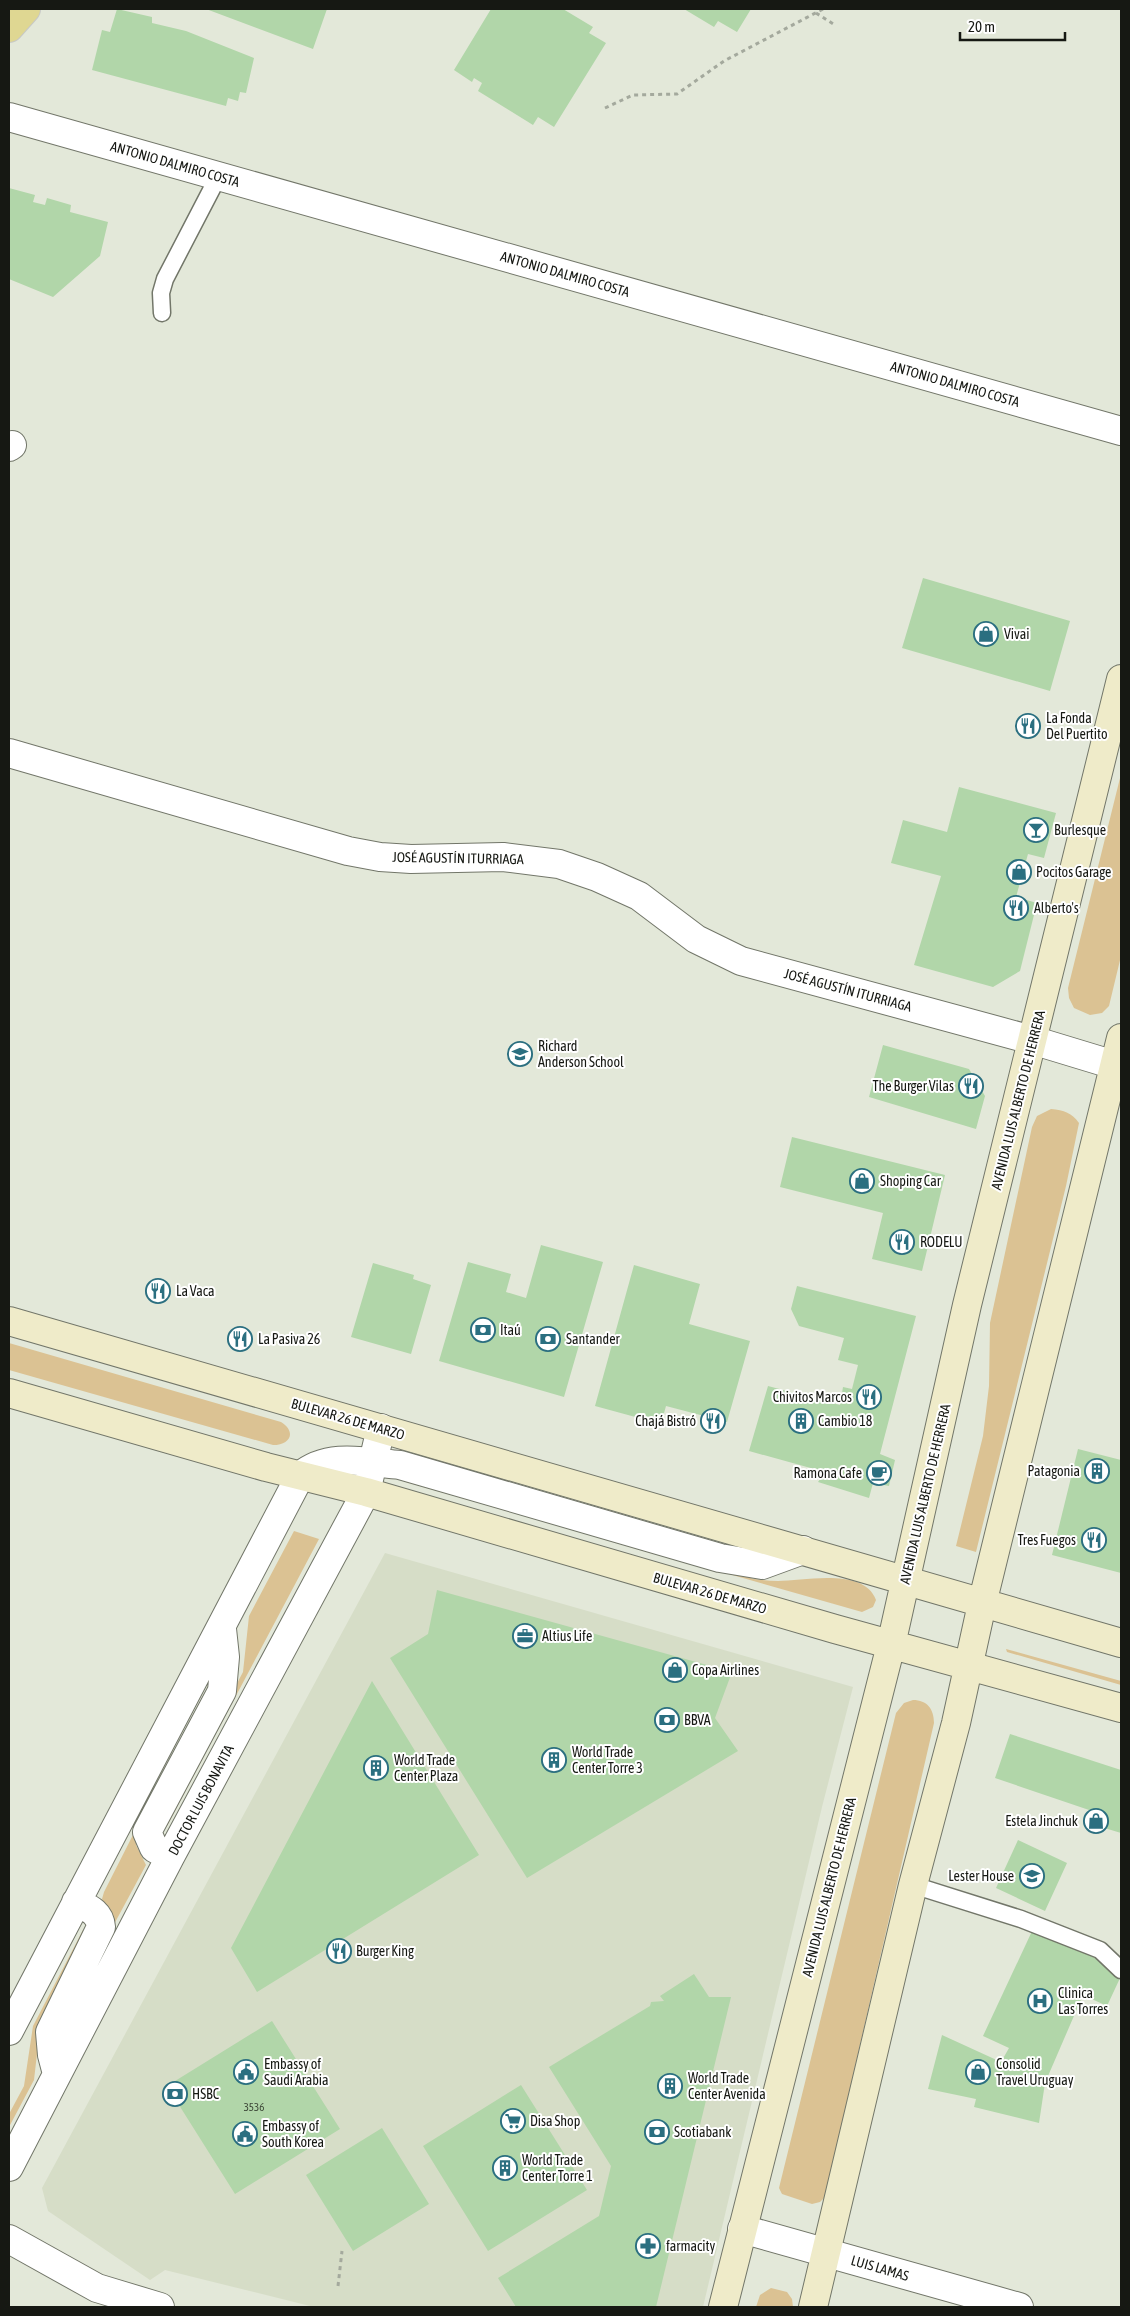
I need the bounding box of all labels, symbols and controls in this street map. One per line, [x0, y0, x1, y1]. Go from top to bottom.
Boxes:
scale bar [960, 10, 1065, 42]
text: 20 m [968, 18, 995, 35]
street label: ANTONIO DALMIRO COSTA [109, 138, 242, 190]
street label: ANTONIO DALMIRO COSTA [499, 248, 632, 300]
street label: ANTONIO DALMIRO COSTA [889, 358, 1022, 410]
shop icon: Vivai [973, 621, 999, 647]
place label: Vivai [1004, 626, 1029, 642]
place label: La Fonda Del Puertito [1046, 710, 1108, 742]
restaurant icon: La Fonda Del Puertito [1015, 713, 1041, 739]
bar icon: Burlesque [1023, 817, 1049, 843]
place label: Burlesque [1054, 822, 1106, 838]
street label: JOSÉ AGUSTÍN ITURRIAGA [392, 849, 524, 867]
shop icon: Pocitos Garage [1006, 859, 1032, 885]
place label: Pocitos Garage [1036, 864, 1111, 880]
restaurant icon: Alberto's [1003, 895, 1029, 921]
place label: Alberto's [1034, 900, 1079, 916]
street label: JOSÉ AGUSTÍN ITURRIAGA [782, 965, 914, 1015]
street label: AVENIDA LUIS ALBERTO DE HERRERA [988, 1008, 1048, 1191]
place label: Richard Anderson School [538, 1038, 624, 1070]
school or university icon: Richard Anderson School [507, 1041, 533, 1067]
restaurant icon: The Burger Vilas [958, 1073, 984, 1099]
place label: The Burger Vilas [873, 1078, 954, 1094]
shop icon: Shoping Car [849, 1168, 875, 1194]
place label: Shoping Car [880, 1173, 942, 1189]
restaurant icon: RODELU [889, 1229, 915, 1255]
place label: RODELU [920, 1234, 963, 1250]
restaurant icon: La Vaca [145, 1278, 171, 1304]
place label: La Vaca [176, 1283, 215, 1299]
bank icon: Itaú [470, 1317, 496, 1343]
place label: Itaú [500, 1322, 521, 1338]
restaurant icon: La Pasiva 26 [227, 1326, 253, 1352]
bank icon: Santander [535, 1326, 561, 1352]
place label: La Pasiva 26 [258, 1331, 321, 1347]
place label: Santander [566, 1331, 621, 1347]
restaurant icon: Chivitos Marcos [856, 1384, 882, 1410]
place label: Chivitos Marcos [773, 1389, 852, 1405]
street label: BULEVAR 26 DE MARZO [289, 1395, 407, 1443]
street label: AVENIDA LUIS ALBERTO DE HERRERA [896, 1402, 954, 1586]
restaurant icon: Chajá Bistró [700, 1408, 726, 1434]
building icon: Cambio 18 [788, 1408, 814, 1434]
place label: Chajá Bistró [635, 1413, 696, 1429]
place label: Cambio 18 [818, 1413, 873, 1429]
building icon: Patagonia [1084, 1458, 1110, 1484]
cafe icon: Ramona Cafe [866, 1460, 892, 1486]
place label: Patagonia [1028, 1463, 1080, 1479]
place label: Ramona Cafe [794, 1465, 862, 1481]
restaurant icon: Tres Fuegos [1081, 1527, 1107, 1553]
place label: Tres Fuegos [1017, 1532, 1076, 1548]
street label: BULEVAR 26 DE MARZO [651, 1569, 769, 1617]
office icon: Altius Life [512, 1623, 538, 1649]
place label: Altius Life [542, 1628, 592, 1644]
shop icon: Copa Airlines [662, 1657, 688, 1683]
place label: Copa Airlines [692, 1662, 759, 1678]
bank icon: BBVA [654, 1707, 680, 1733]
place label: BBVA [684, 1712, 711, 1728]
street label: DOCTOR LUIS BONAVITA [165, 1742, 237, 1858]
place label: World Trade Center Torre 3 [572, 1744, 643, 1776]
building icon: World Trade Center Torre 3 [541, 1747, 567, 1773]
place label: World Trade Center Plaza [394, 1752, 458, 1784]
building icon: World Trade Center Plaza [363, 1755, 389, 1781]
street label: AVENIDA LUIS ALBERTO DE HERRERA [799, 1795, 859, 1978]
shop icon: Estela Jinchuk [1083, 1808, 1109, 1834]
place label: Estela Jinchuk [1005, 1813, 1078, 1829]
school or university icon: Lester House [1019, 1863, 1045, 1889]
place label: Lester House [948, 1868, 1014, 1884]
restaurant icon: Burger King [326, 1938, 352, 1964]
place label: Burger King [356, 1943, 414, 1959]
place label: Clinica Las Torres [1058, 1985, 1108, 2017]
hospital icon: Clinica Las Torres [1027, 1988, 1053, 2014]
place label: Embassy of Saudi Arabia [264, 2056, 329, 2088]
place label: Consolid Travel Uruguay [996, 2056, 1074, 2088]
public building icon: Embassy of Saudi Arabia [233, 2059, 259, 2085]
shop icon: Consolid Travel Uruguay [965, 2059, 991, 2085]
place label: World Trade Center Avenida [688, 2070, 766, 2102]
building icon: World Trade Center Avenida [657, 2073, 683, 2099]
bank icon: HSBC [162, 2081, 188, 2107]
place label: HSBC [192, 2086, 220, 2102]
house number: 3536 [244, 2101, 264, 2113]
supermarket icon: Disa Shop [500, 2108, 526, 2134]
place label: Disa Shop [530, 2113, 581, 2129]
place label: Embassy of South Korea [262, 2118, 324, 2150]
bank icon: Scotiabank [644, 2119, 670, 2145]
public building icon: Embassy of South Korea [232, 2121, 258, 2147]
place label: Scotiabank [674, 2124, 732, 2140]
place label: World Trade Center Torre 1 [522, 2152, 593, 2184]
building icon: World Trade Center Torre 1 [492, 2155, 518, 2181]
pharmacy icon: farmacity [635, 2233, 661, 2259]
place label: farmacity [666, 2238, 716, 2254]
street label: LUIS LAMAS [849, 2252, 911, 2284]

